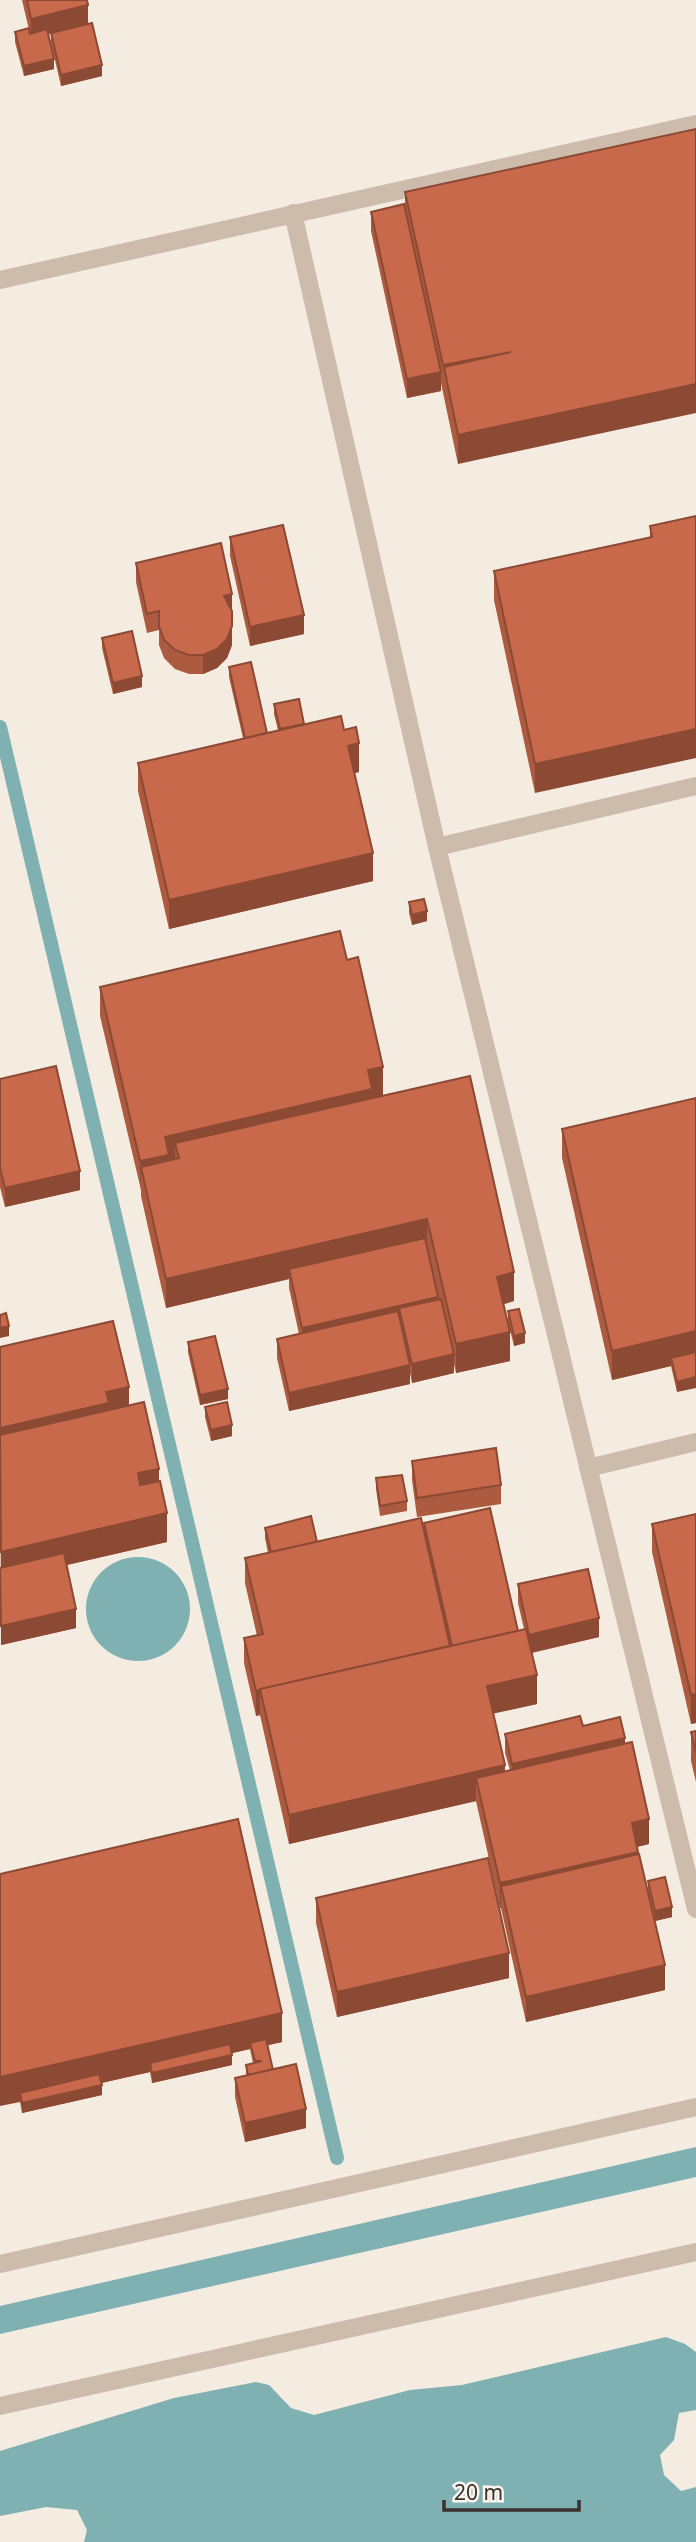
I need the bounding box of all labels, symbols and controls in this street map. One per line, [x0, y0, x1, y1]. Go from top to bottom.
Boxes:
scale bar [444, 2468, 579, 2512]
text: 20 m [454, 2478, 503, 2506]

